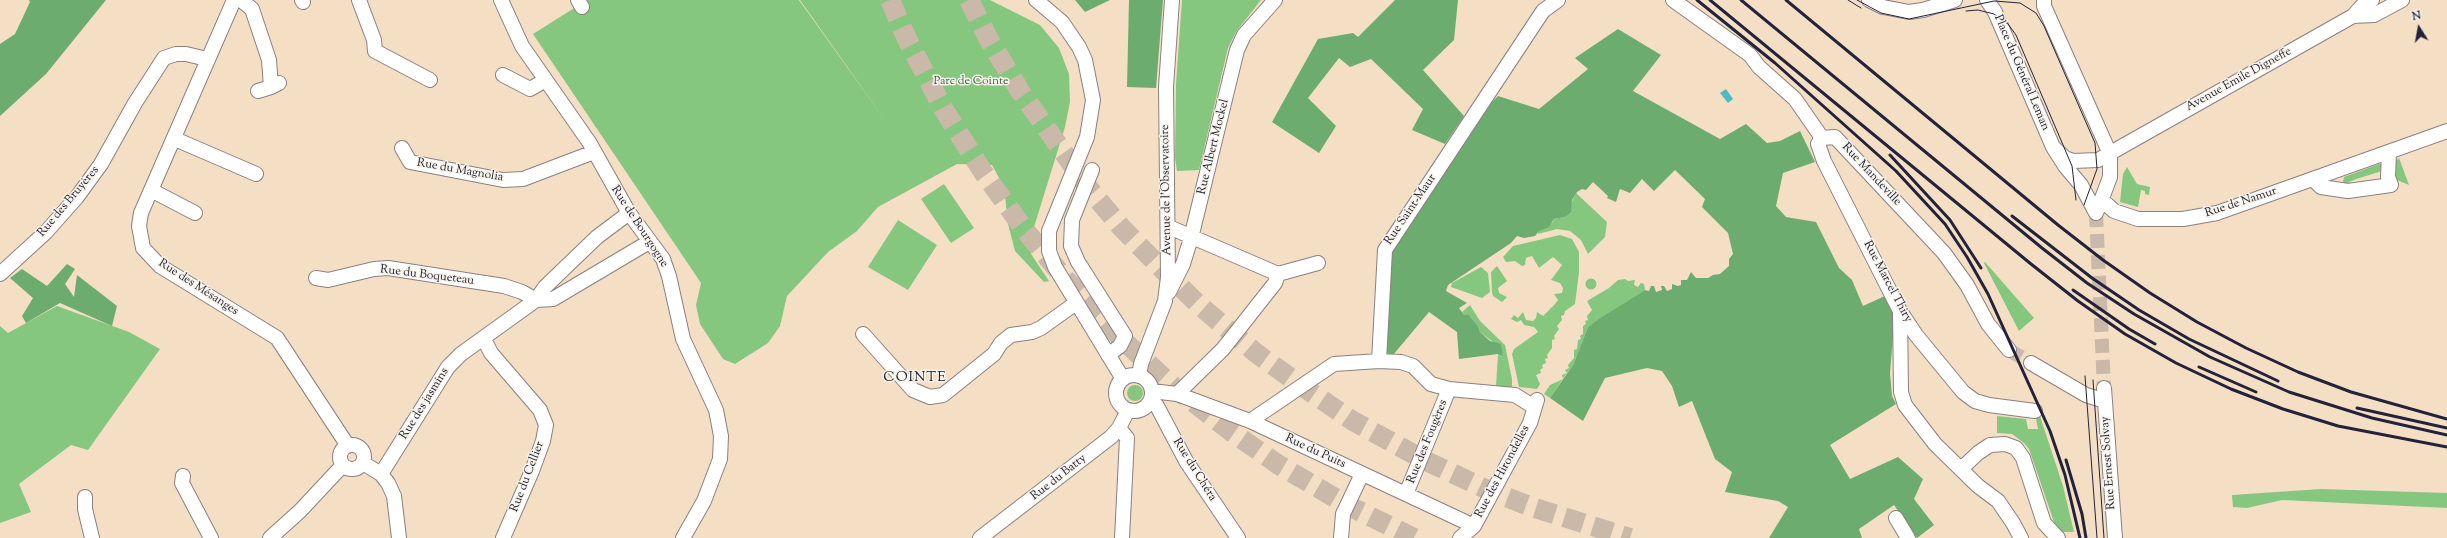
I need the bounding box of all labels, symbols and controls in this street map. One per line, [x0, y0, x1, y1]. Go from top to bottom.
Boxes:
north arrow [2399, 8, 2439, 48]
text: N [2411, 8, 2423, 25]
street label: Place du Général Leman [1990, 13, 2052, 133]
street label: Avenue Emile Digneffe [2184, 45, 2294, 115]
park label: Parc de Cointe [933, 75, 1009, 89]
street label: Rue Albert Mockel [1195, 98, 1233, 196]
street label: Avenue de l'Observatoire [1159, 124, 1175, 256]
street label: Rue Mandeville [1838, 141, 1904, 209]
street label: Rue du Magnolia [416, 156, 504, 186]
street label: Rue des Bruyères [35, 164, 103, 240]
street label: Rue Saint-Maur [1382, 172, 1440, 248]
street label: Rue de Bourgogne [607, 183, 671, 271]
street label: Rue de Namur [2203, 185, 2279, 221]
street label: Rue Marcel Thiry [1859, 239, 1915, 325]
street label: Rue des Mésanges [155, 257, 241, 319]
street label: Rue du Boqueteau [379, 263, 475, 289]
street label: Rue des jasmins [397, 366, 453, 442]
district label: COINTE [883, 371, 947, 387]
street label: Rue des Fougères [1405, 398, 1451, 486]
street label: Rue Ernest Solvay [2099, 416, 2119, 510]
street label: Rue des Hirondelles [1473, 423, 1533, 521]
street label: Rue du Puits [1282, 432, 1348, 472]
street label: Rue du Chéra [1169, 436, 1219, 504]
street label: Rue du Cellier [508, 440, 548, 514]
street label: Rue du Batty [1028, 452, 1090, 504]

